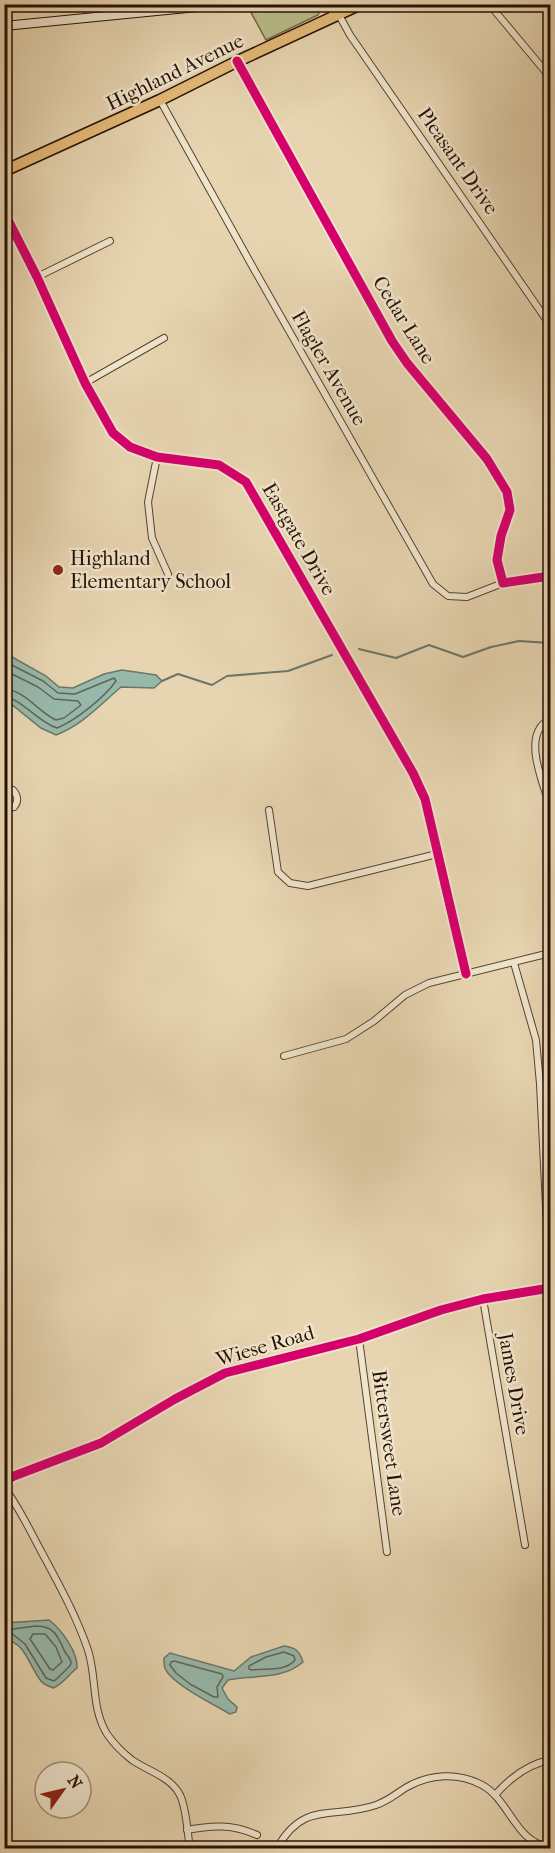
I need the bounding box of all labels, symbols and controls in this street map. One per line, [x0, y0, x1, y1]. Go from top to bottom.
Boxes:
street label: Highland Avenue [103, 29, 247, 115]
street label: Pleasant Drive [413, 103, 503, 219]
street label: Cedar Lane [368, 272, 440, 368]
street label: Flagler Avenue [287, 306, 371, 430]
street label: Eastgate Drive [258, 479, 341, 599]
place label: Highland Elementary School [70, 547, 232, 593]
marker: Highland Elementary School [51, 563, 65, 577]
street label: Wiese Road [212, 1321, 318, 1371]
street label: James Drive [493, 1329, 534, 1437]
street label: Bittersweet Lane [367, 1368, 411, 1518]
north arrow [33, 1760, 93, 1820]
text: N [64, 1772, 87, 1793]

